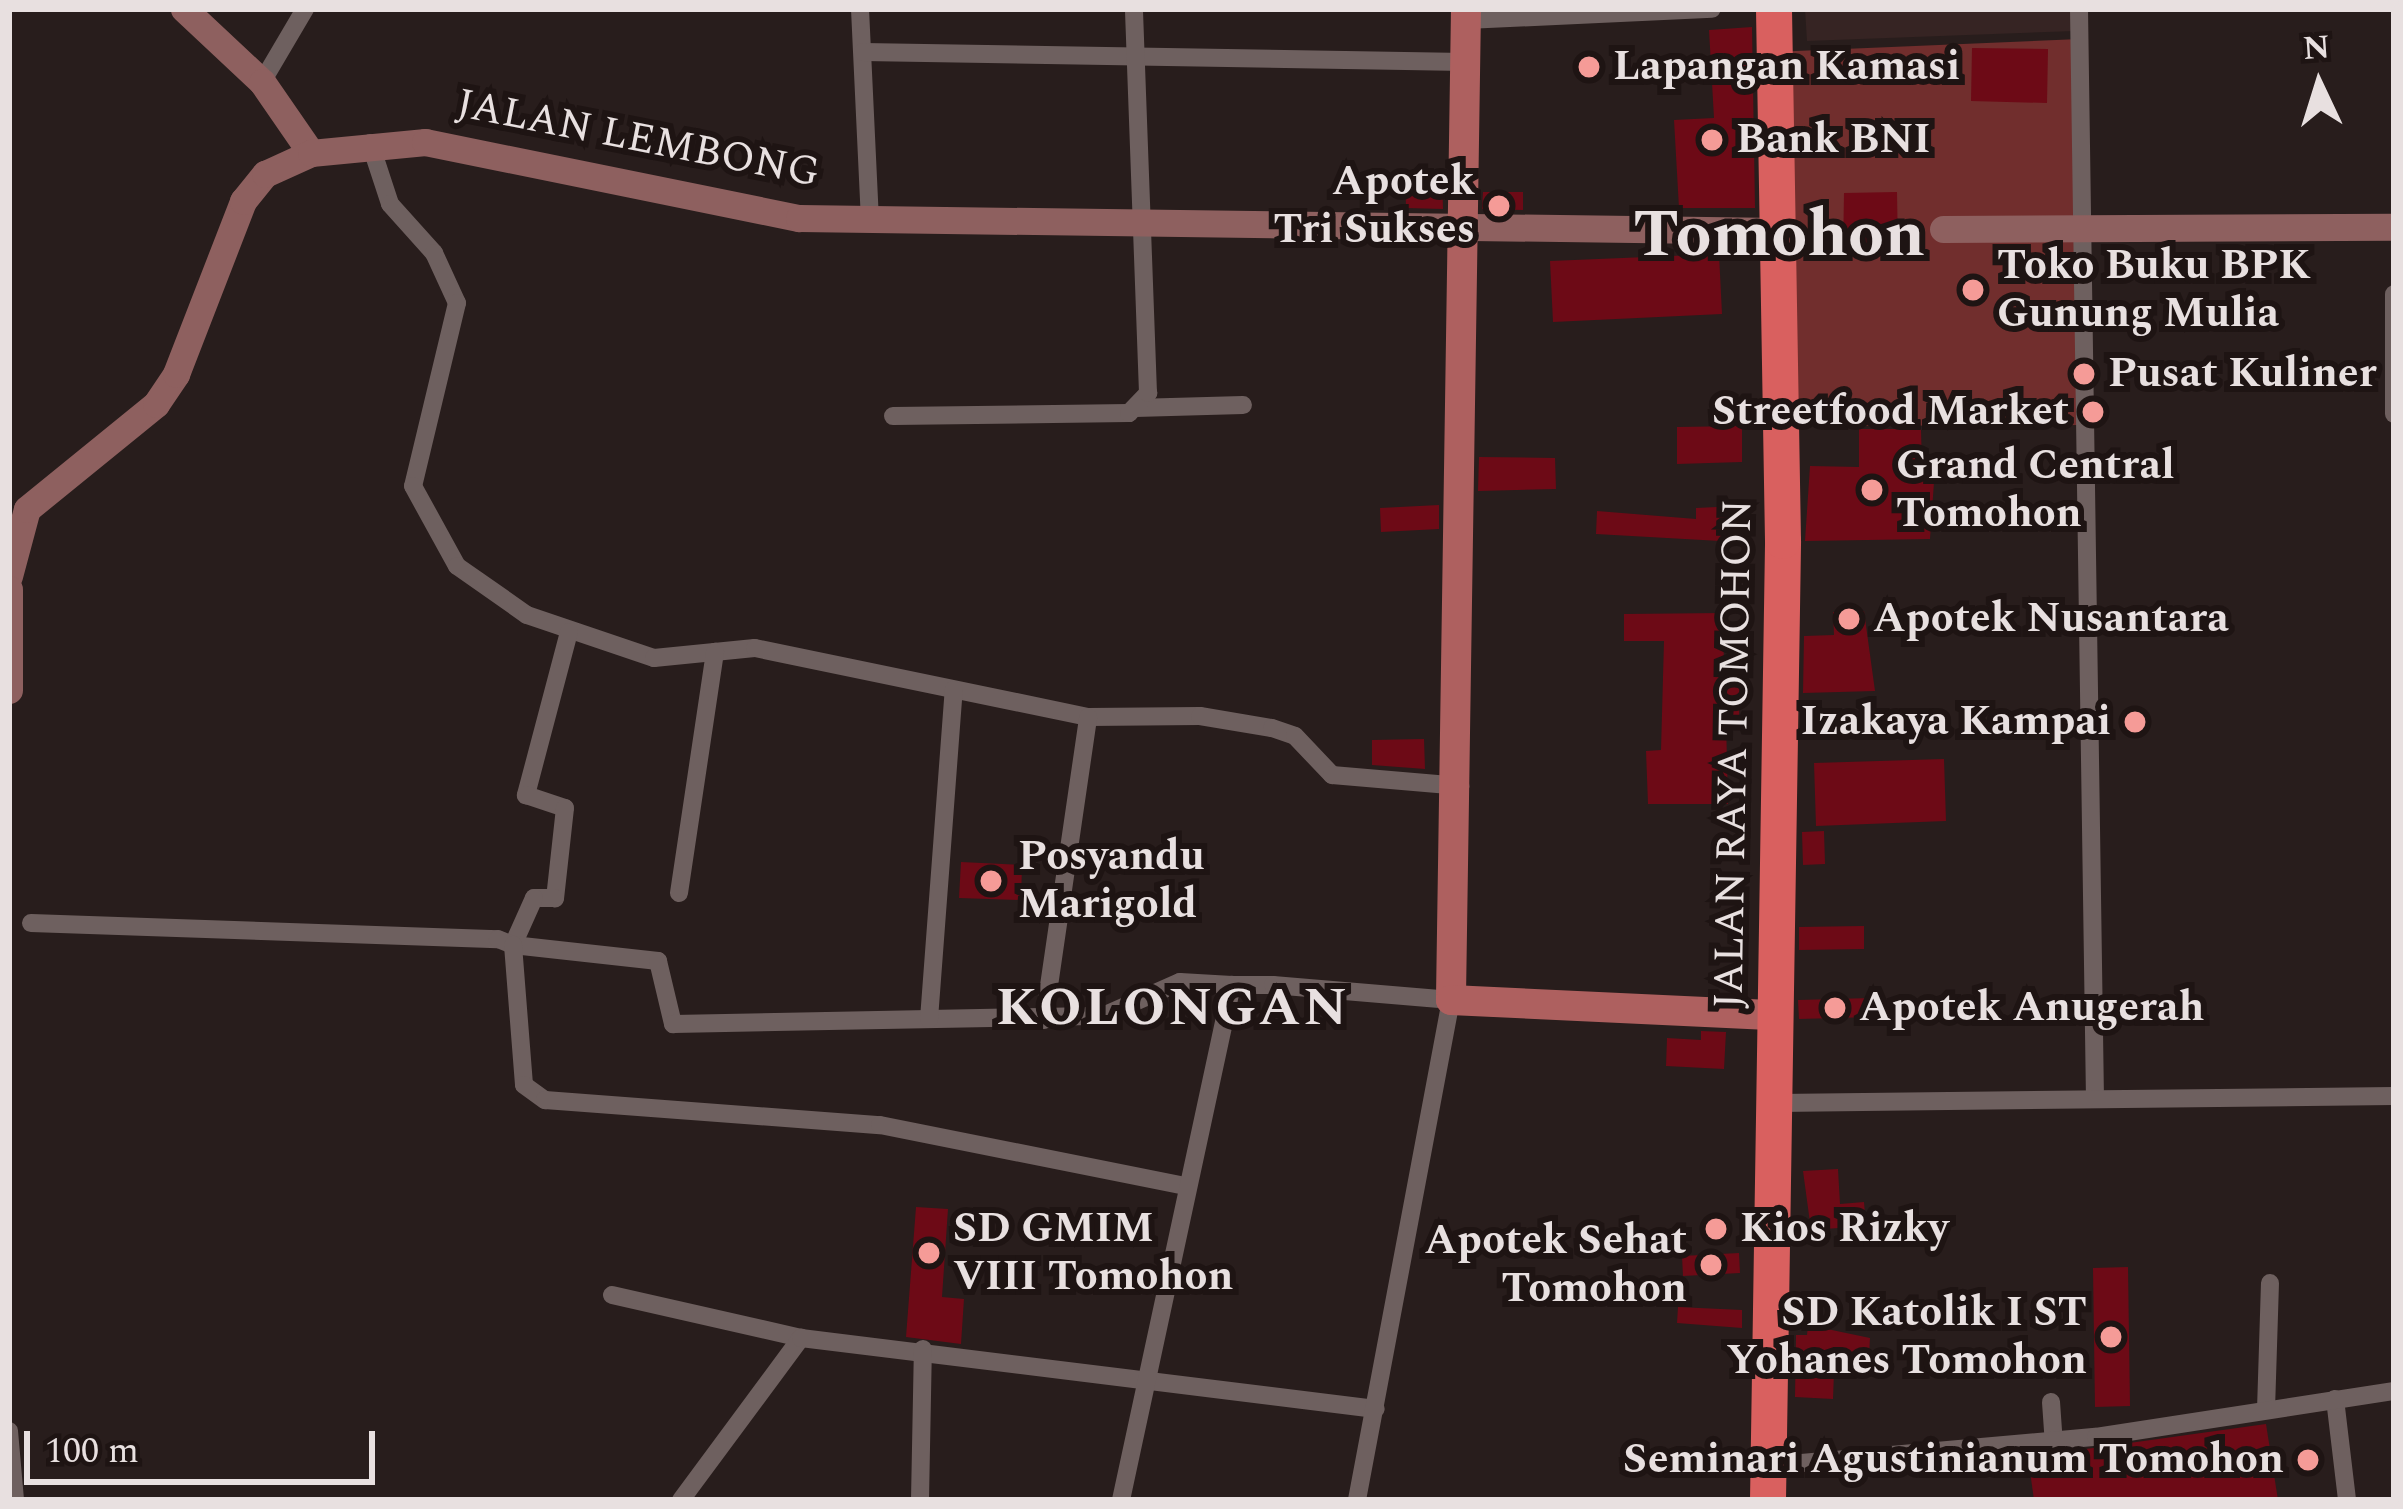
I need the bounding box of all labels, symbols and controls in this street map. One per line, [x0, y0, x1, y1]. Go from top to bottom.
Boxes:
text: N [2301, 22, 2332, 74]
north arrow [2259, 24, 2379, 144]
place label: Lapangan Kamasi [1613, 42, 1960, 92]
marker: Lapangan Kamasi [1576, 54, 1602, 80]
street label: JALAN LEMBONG [452, 79, 824, 199]
place label: Bank BNI [1736, 115, 1931, 165]
marker: Bank BNI [1699, 127, 1725, 153]
place label: Apotek Tri Sukses [1273, 157, 1475, 255]
marker: Apotek Tri Sukses [1486, 193, 1512, 219]
district label: Tomohon [1633, 196, 1925, 276]
place label: Toko Buku BPK Gunung Mulia [1997, 241, 2311, 340]
marker: Toko Buku BPK Gunung Mulia [1960, 277, 1986, 303]
place label: Pusat Kuliner [2108, 349, 2377, 399]
marker: Pusat Kuliner [2071, 361, 2097, 387]
place label: Streetfood Market [1712, 387, 2069, 437]
marker: Streetfood Market [2080, 399, 2106, 425]
place label: Grand Central Tomohon [1896, 441, 2175, 540]
marker: Grand Central Tomohon [1859, 477, 1885, 503]
street label: JALAN RAYA TOMOHON [1704, 499, 1764, 1009]
place label: Apotek Nusantara [1873, 594, 2229, 644]
marker: Apotek Nusantara [1836, 606, 1862, 632]
place label: Izakaya Kampai [1800, 697, 2111, 747]
marker: Izakaya Kampai [2122, 709, 2148, 735]
place label: Posyandu Marigold [1018, 832, 1205, 930]
marker: Posyandu Marigold [975, 865, 1007, 897]
district label: KOLONGAN [996, 976, 1350, 1040]
place label: Apotek Anugerah [1859, 983, 2205, 1033]
marker: Apotek Anugerah [1822, 995, 1848, 1021]
place label: SD GMIM VIII Tomohon [953, 1204, 1233, 1302]
place label: Kios Rizky [1740, 1204, 1948, 1254]
place label: Apotek Sehat Tomohon [1424, 1216, 1687, 1314]
marker: Kios Rizky [1703, 1216, 1729, 1242]
marker: SD GMIM VIII Tomohon [916, 1240, 942, 1266]
marker: Apotek Sehat Tomohon [1698, 1252, 1724, 1278]
place label: SD Katolik I ST Yohanes Tomohon [1726, 1288, 2087, 1386]
marker: SD Katolik I ST Yohanes Tomohon [2098, 1324, 2124, 1350]
scale bar [30, 1407, 381, 1481]
text: 100 m [45, 1424, 139, 1479]
place label: Seminari Agustinianum Tomohon [1623, 1435, 2284, 1485]
marker: Seminari Agustinianum Tomohon [2295, 1447, 2321, 1473]

